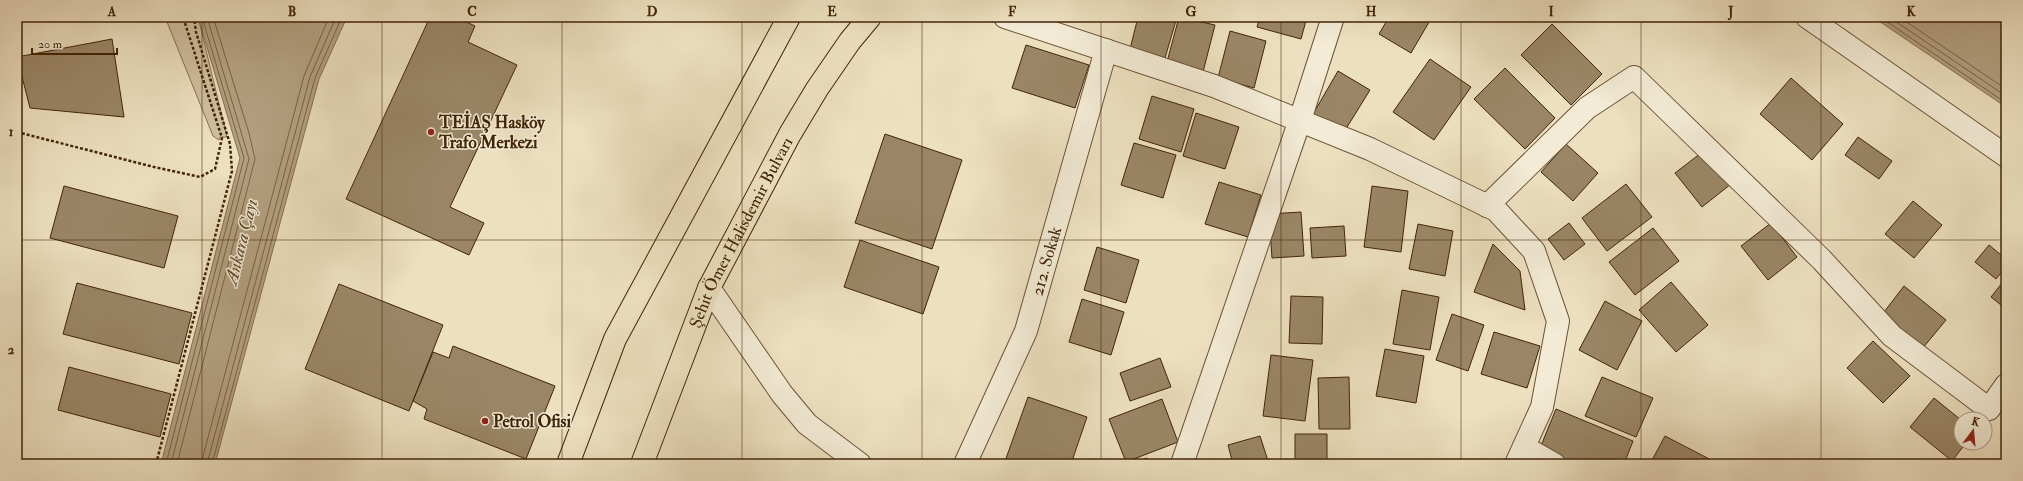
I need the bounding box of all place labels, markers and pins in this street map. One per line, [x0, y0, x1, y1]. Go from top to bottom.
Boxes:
place label: TEİAŞ Hasköy Trafo Merkezi [438, 110, 545, 153]
marker: TEİAŞ Hasköy Trafo Merkezi [426, 127, 436, 137]
place label: Petrol Ofisi [493, 411, 571, 432]
marker: Petrol Ofisi [480, 416, 490, 426]

